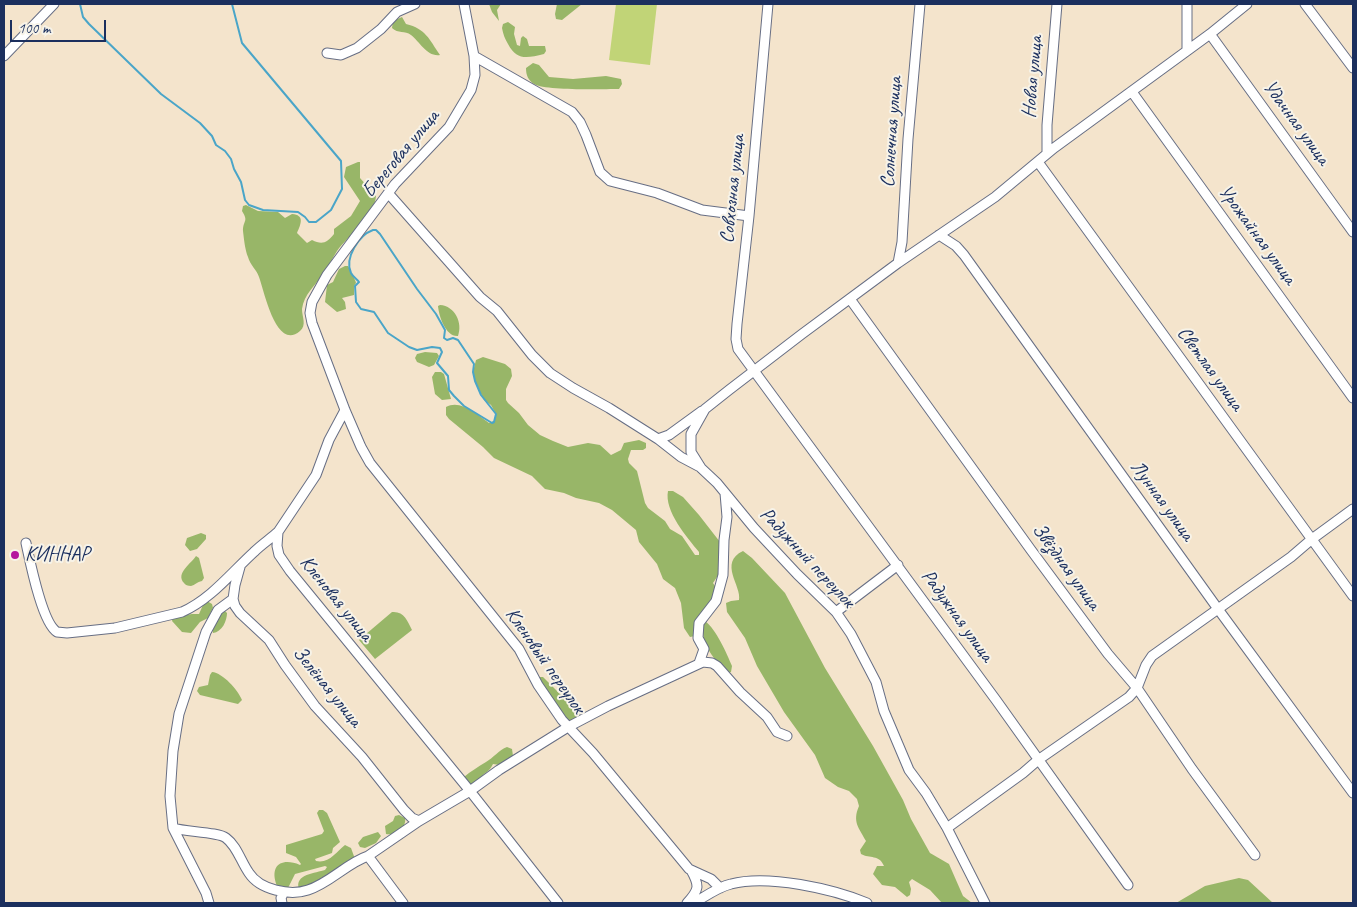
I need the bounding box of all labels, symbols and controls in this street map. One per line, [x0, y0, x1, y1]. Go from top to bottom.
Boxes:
scale bar [12, 10, 109, 42]
text: 100 m [18, 19, 50, 38]
street label: Новая улица [1017, 35, 1049, 119]
street label: Солнечная улица [876, 76, 908, 188]
street label: Удачная улица [1257, 76, 1335, 170]
street label: Береговая улица [357, 105, 445, 203]
street label: Совхозная улица [715, 134, 751, 244]
street label: Урожайная улица [1213, 180, 1301, 290]
street label: Светлая улица [1171, 322, 1249, 416]
street label: Лунная улица [1125, 456, 1199, 546]
street label: Радужный переулок [754, 503, 860, 613]
street label: Звёздная улица [1026, 519, 1106, 615]
place label: КИННАР [25, 543, 90, 567]
marker: КИННАР [9, 549, 21, 561]
street label: Кленовая улица [294, 551, 378, 647]
street label: Радужная улица [915, 565, 999, 667]
street label: Кленовый переулок [500, 603, 590, 719]
street label: Зелёная улица [287, 642, 367, 732]

